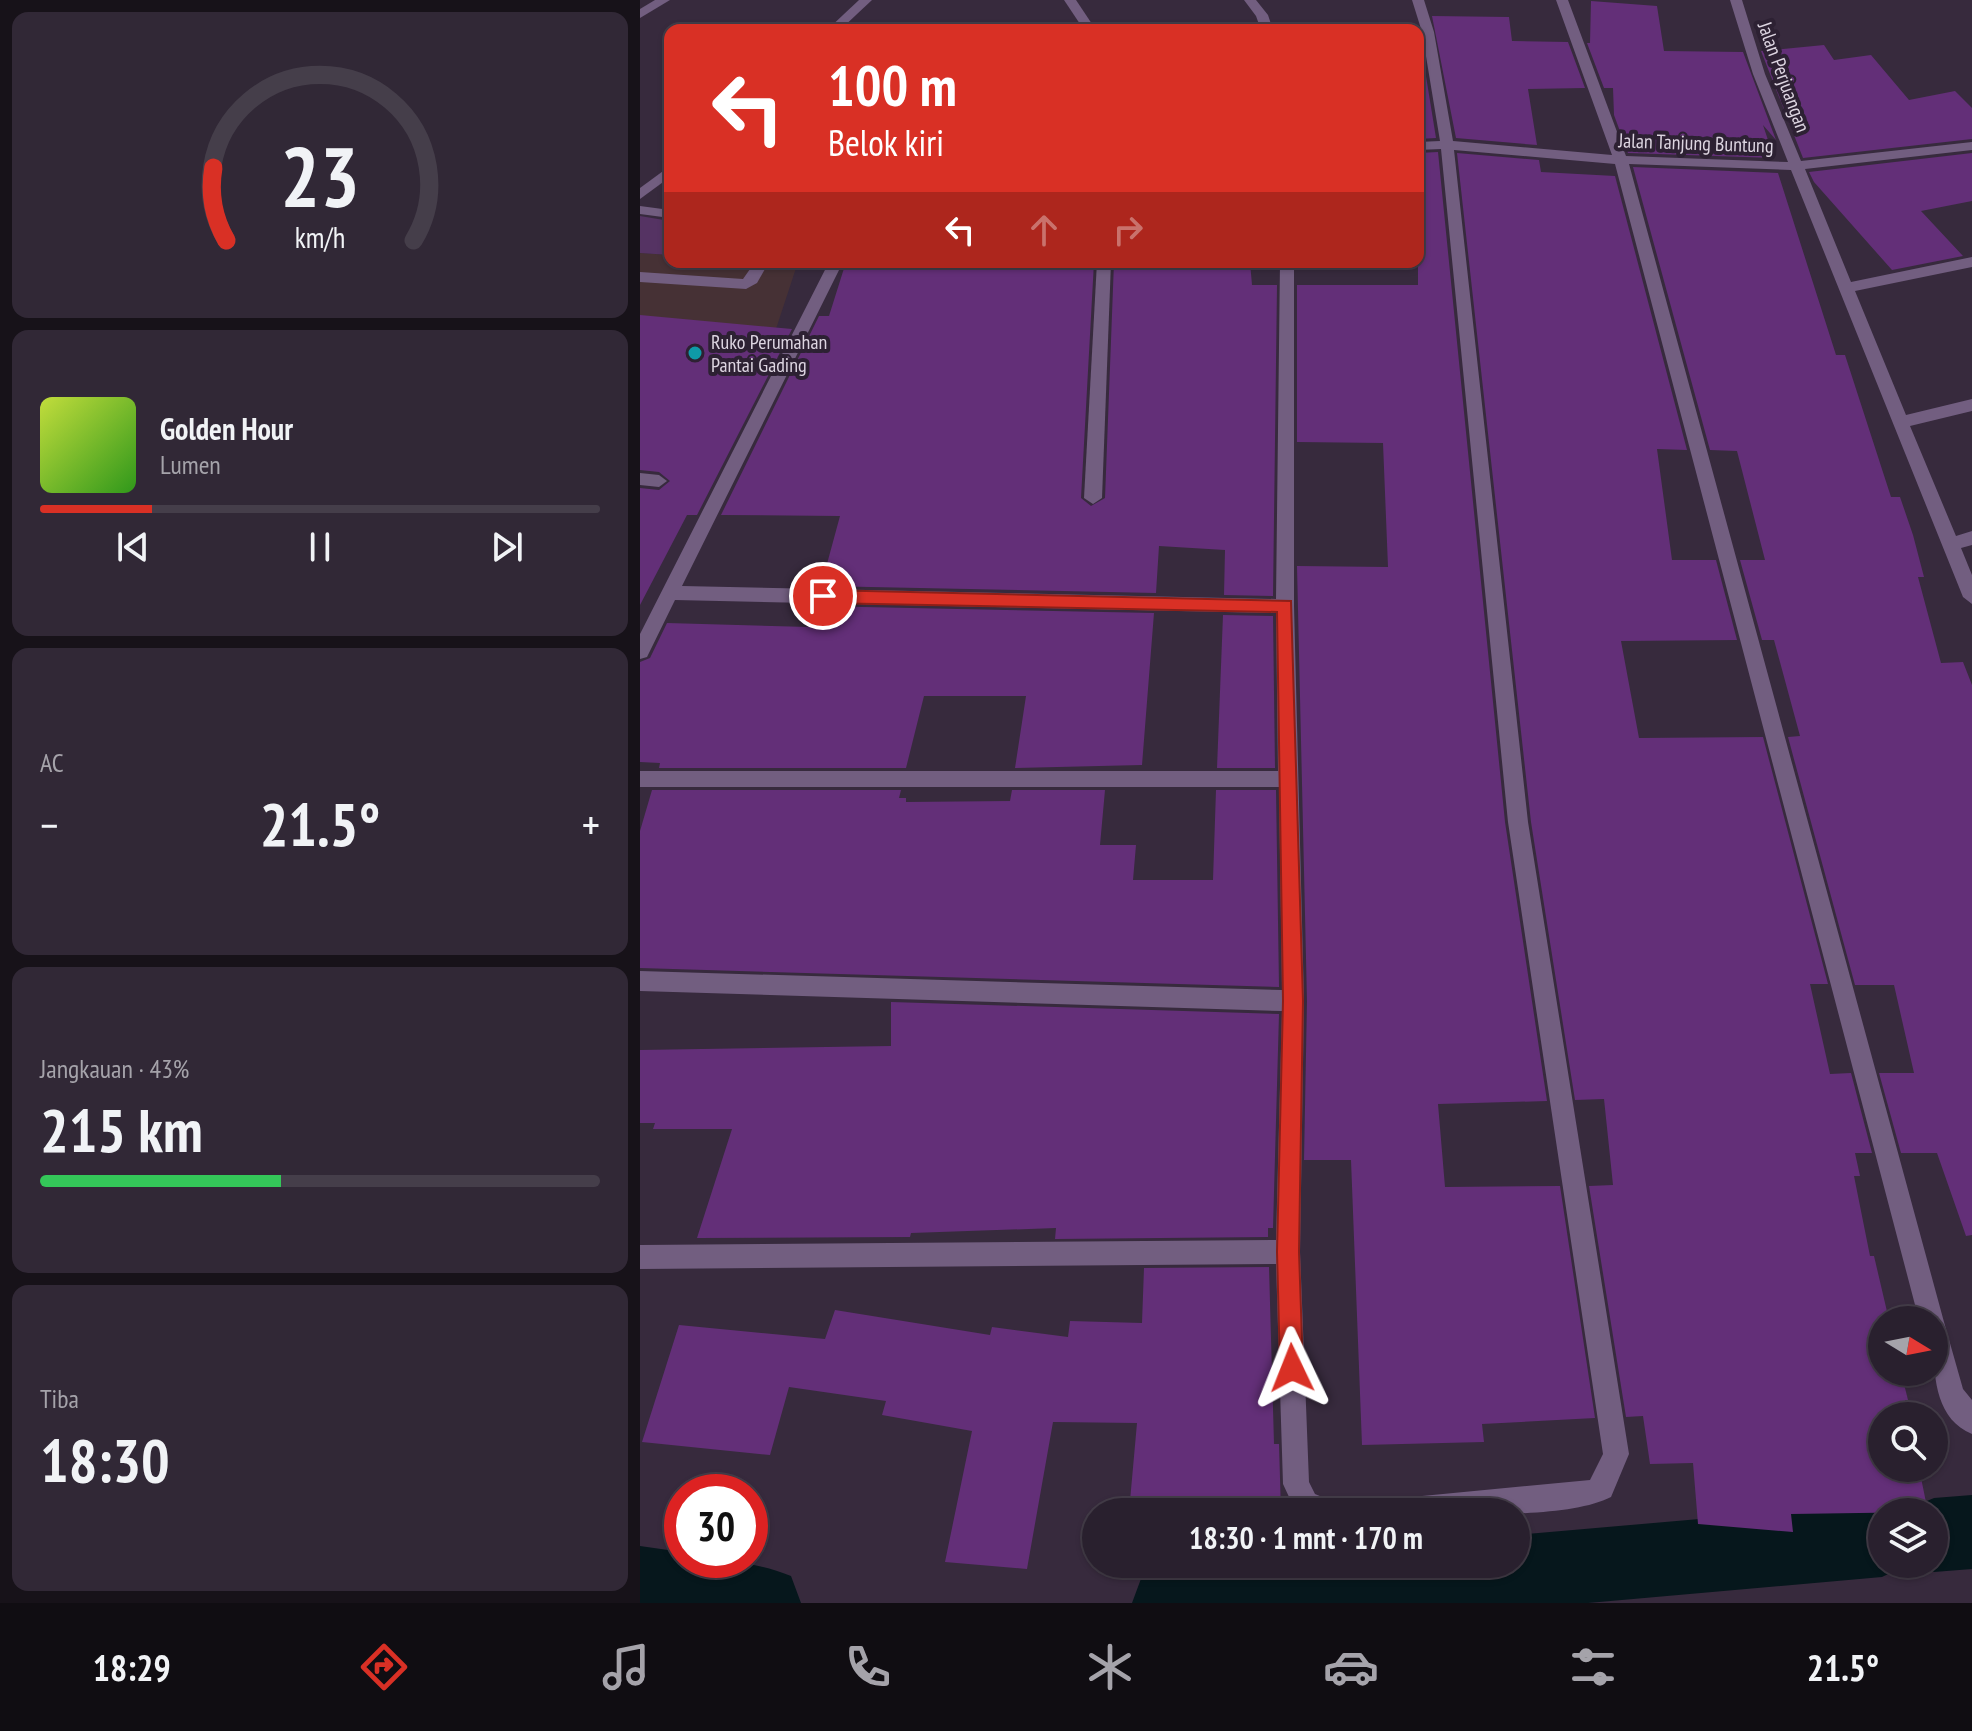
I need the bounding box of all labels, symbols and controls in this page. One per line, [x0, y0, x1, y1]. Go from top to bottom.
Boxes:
street label: Jalan Perjuangan [1752, 17, 1816, 136]
text: 100 m [828, 49, 957, 121]
icon: left [696, 56, 800, 160]
text: Belok kiri [828, 119, 944, 166]
text: 23 [280, 122, 360, 230]
street label: Jalan Tanjung Buntung [1617, 127, 1774, 159]
icon: left [938, 208, 982, 252]
icon: ahead [1022, 208, 1066, 252]
icon: right [1106, 208, 1150, 252]
text: km/h [295, 219, 345, 256]
place label: Ruko Perumahan Pantai Gading [711, 329, 827, 378]
marker: Ruko Perumahan Pantai Gading [686, 344, 704, 362]
text: Golden Hour [160, 409, 293, 448]
text: Lumen [160, 448, 221, 481]
icon: previous [111, 525, 155, 569]
icon: pause [298, 525, 342, 569]
icon: next [485, 525, 529, 569]
pin [789, 562, 857, 630]
icon: arrive [801, 574, 845, 618]
text: AC [40, 746, 64, 779]
text: 21.5° [260, 785, 380, 863]
text: − [40, 796, 58, 853]
text: + [582, 796, 600, 853]
text: Jangkauan · 43% [40, 1052, 189, 1085]
text: 215 km [40, 1091, 203, 1169]
north arrow [1868, 1306, 1948, 1386]
map controls [1868, 1306, 1948, 1578]
position arrow [1250, 1326, 1334, 1410]
text: Tiba [40, 1382, 79, 1415]
button: search [1868, 1402, 1948, 1482]
text: 18:30 [40, 1421, 170, 1499]
speed limit sign: 30 [664, 1474, 768, 1578]
button: layers [1868, 1498, 1948, 1578]
text: 18:30 · 1 mnt · 170 m [1189, 1518, 1423, 1557]
icon: directions [356, 1639, 412, 1695]
icon: music [598, 1639, 654, 1695]
icon: phone [840, 1639, 896, 1695]
icon: climate [1082, 1639, 1138, 1695]
icon: car [1323, 1639, 1379, 1695]
icon: filters [1565, 1639, 1621, 1695]
text: 18:29 [93, 1644, 171, 1691]
text: 21.5° [1807, 1644, 1879, 1691]

